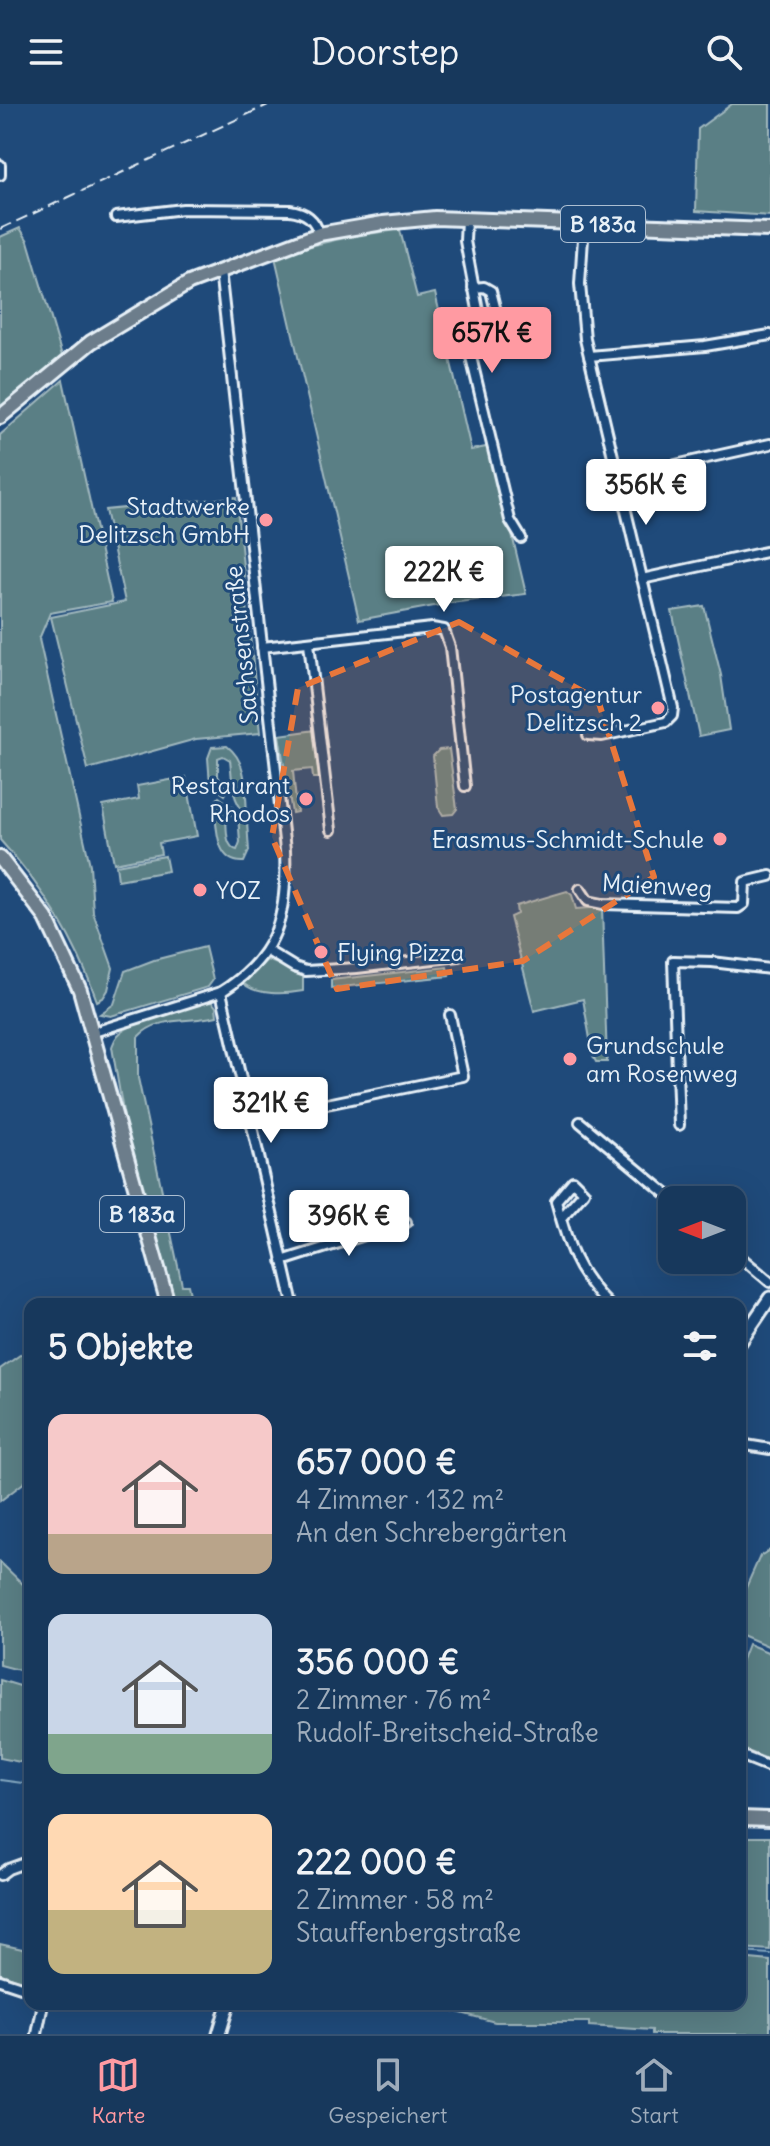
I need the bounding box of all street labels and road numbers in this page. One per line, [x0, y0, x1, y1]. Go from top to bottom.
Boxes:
road number: B 183a [561, 206, 645, 242]
street label: Sachsenstraße [218, 564, 264, 726]
street label: Maienweg [601, 867, 713, 903]
road number: B 183a [100, 1196, 184, 1232]

